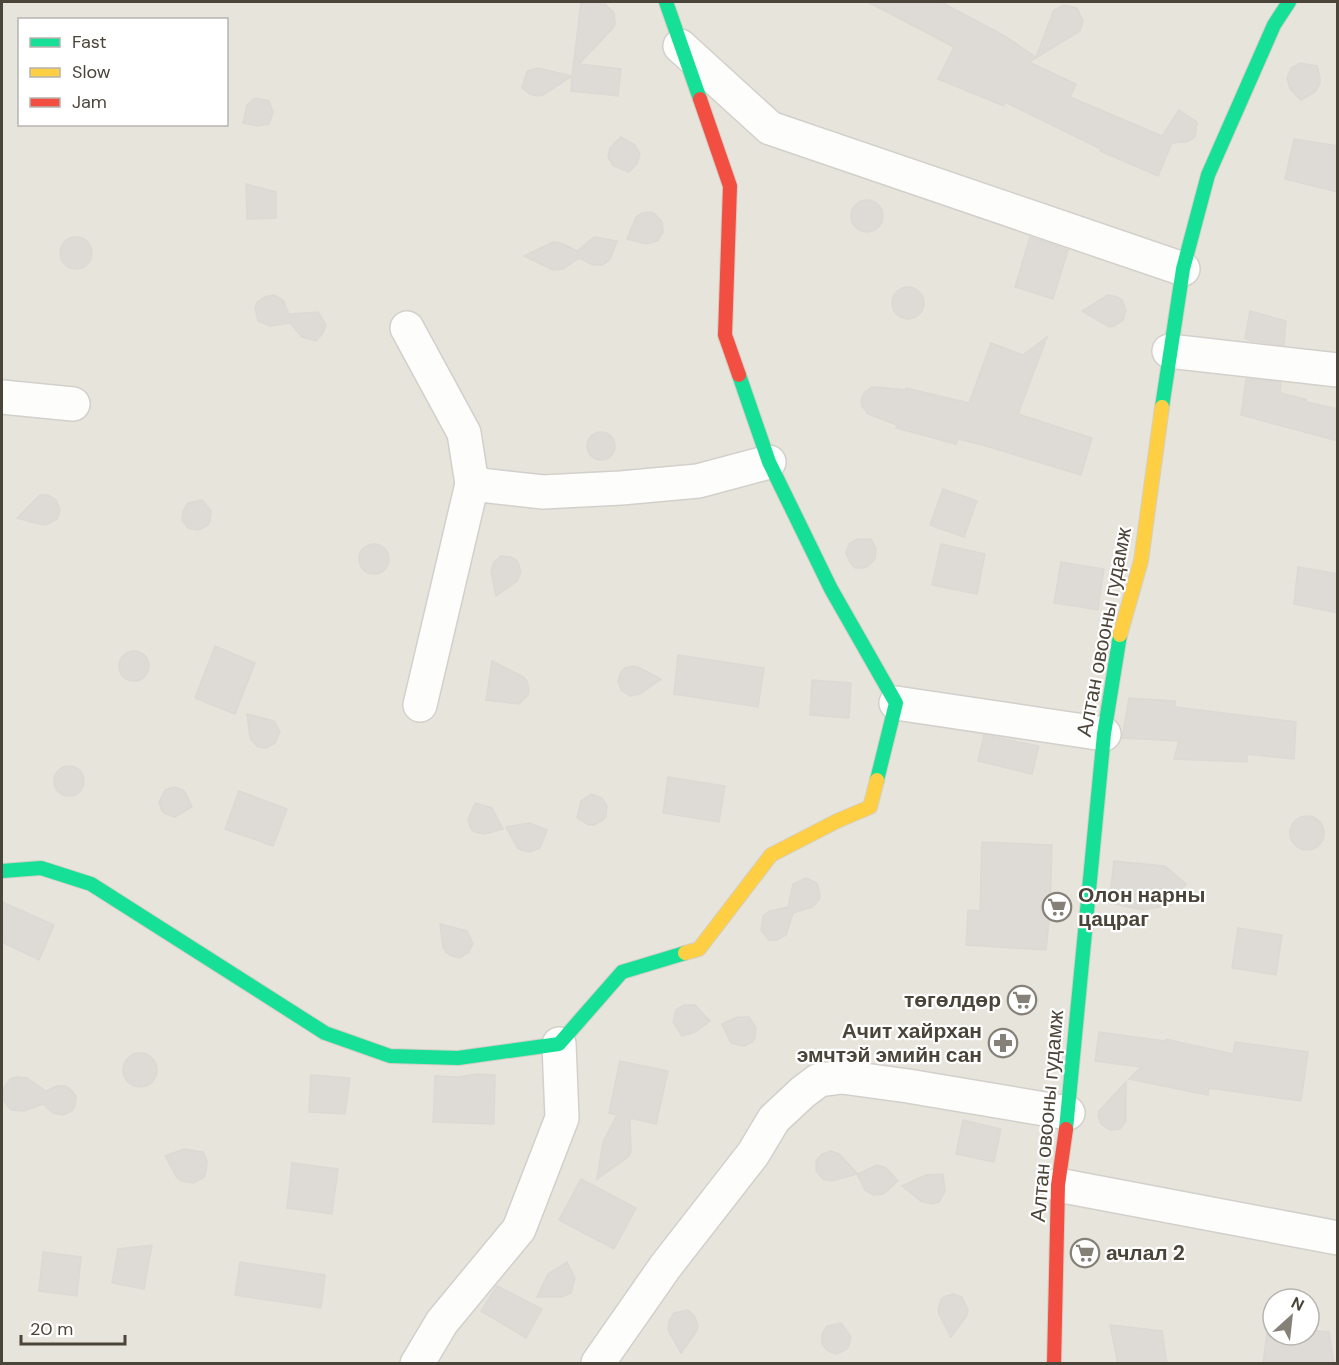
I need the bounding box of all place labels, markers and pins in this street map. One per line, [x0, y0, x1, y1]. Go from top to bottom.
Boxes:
place label: Олон нарны цацраг [1078, 881, 1205, 933]
supermarket icon: Олон нарны цацраг [1041, 891, 1073, 923]
supermarket icon: төгөлдөр [1006, 984, 1038, 1016]
place label: төгөлдөр [904, 986, 1001, 1014]
place label: Ачит хайрхан эмчтэй эмийн сан [797, 1017, 982, 1069]
pharmacy icon: Ачит хайрхан эмчтэй эмийн сан [987, 1027, 1019, 1059]
supermarket icon: ачлал 2 [1069, 1237, 1101, 1269]
place label: ачлал 2 [1106, 1239, 1185, 1267]

